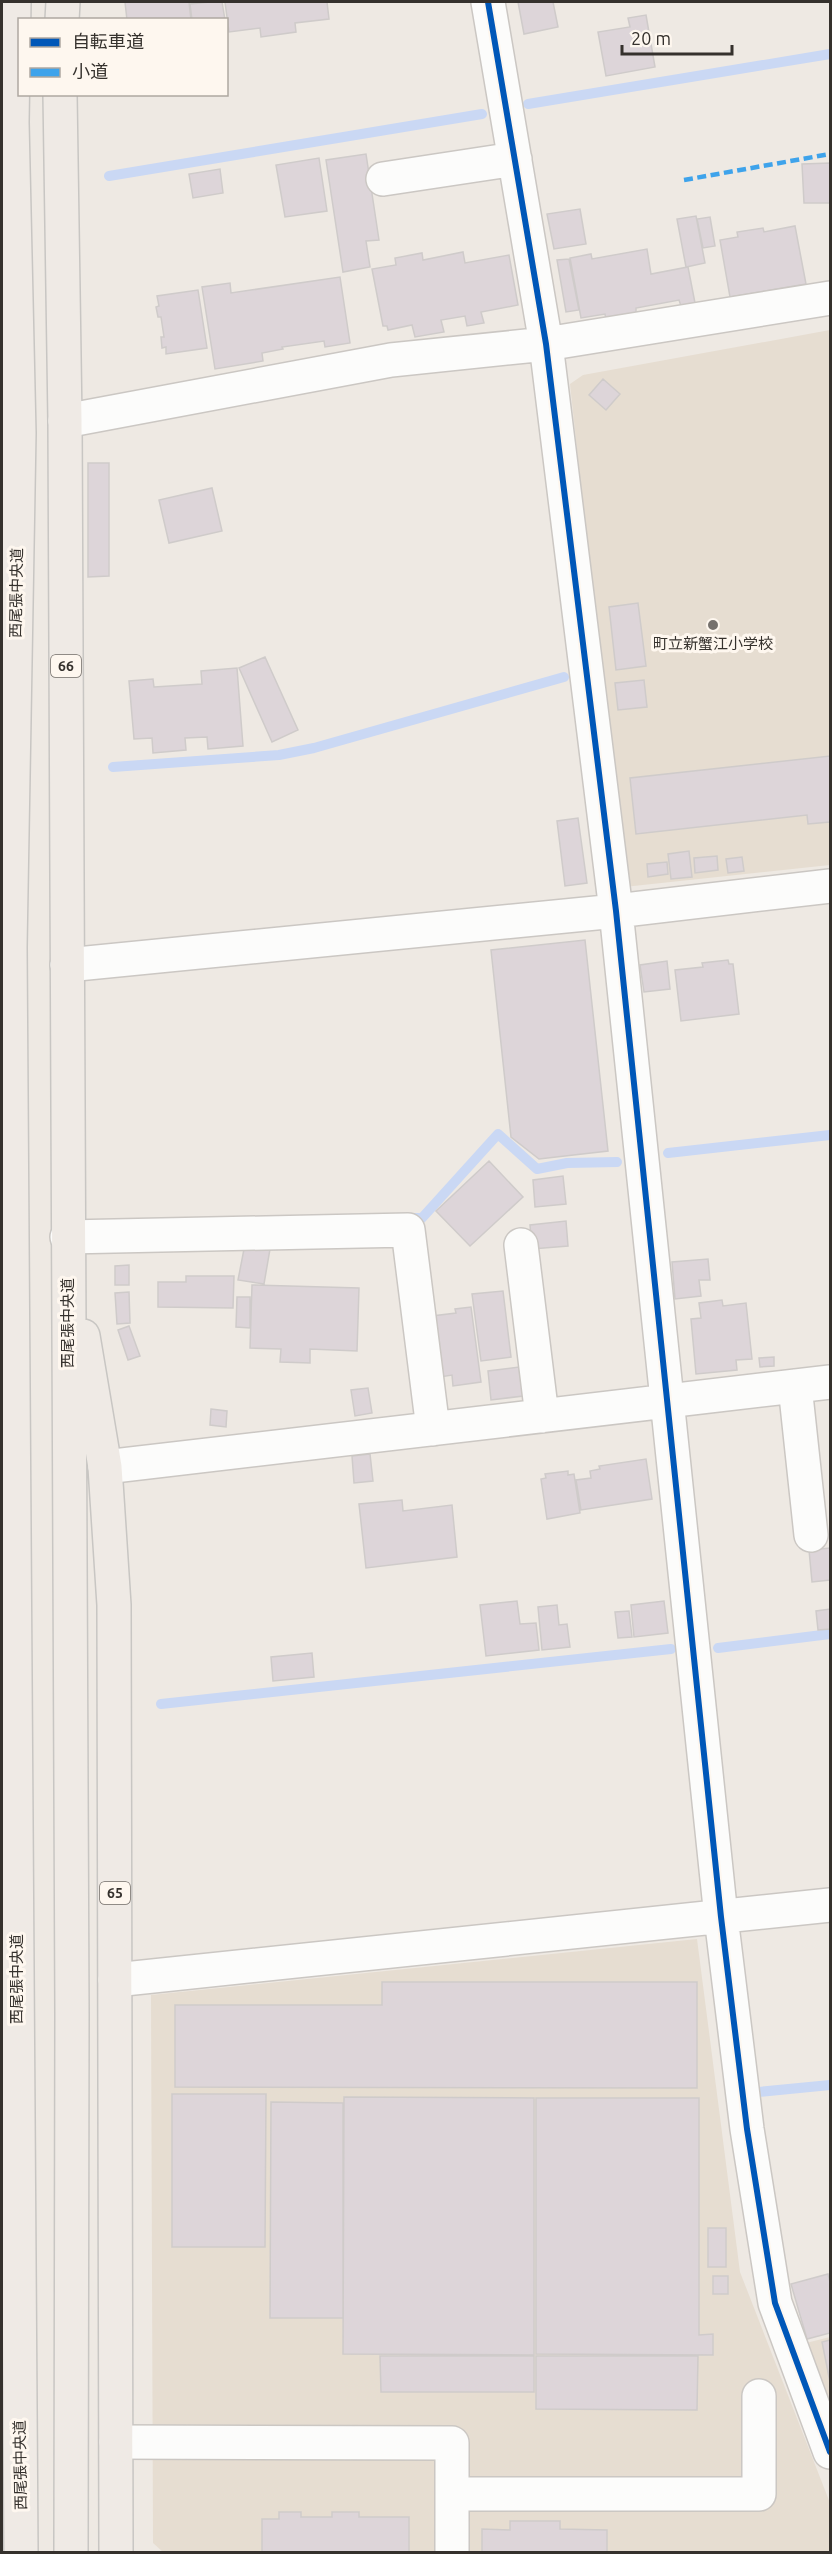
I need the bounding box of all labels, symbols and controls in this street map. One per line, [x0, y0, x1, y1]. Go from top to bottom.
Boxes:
legend [18, 18, 228, 96]
scale bar [622, 18, 732, 56]
text: 20 m [631, 28, 671, 48]
text: 自転車道 [72, 31, 144, 51]
text: 小道 [72, 61, 108, 81]
street label: 西尾張中央道 [7, 548, 25, 638]
marker: 町立新蟹江小学校 [706, 618, 720, 632]
place label: 町立新蟹江小学校 [653, 635, 773, 652]
road number: 66 [51, 655, 81, 677]
street label: 西尾張中央道 [59, 1278, 76, 1368]
road number: 65 [100, 1882, 130, 1904]
street label: 西尾張中央道 [8, 1934, 25, 2024]
street label: 西尾張中央道 [11, 2420, 29, 2510]

